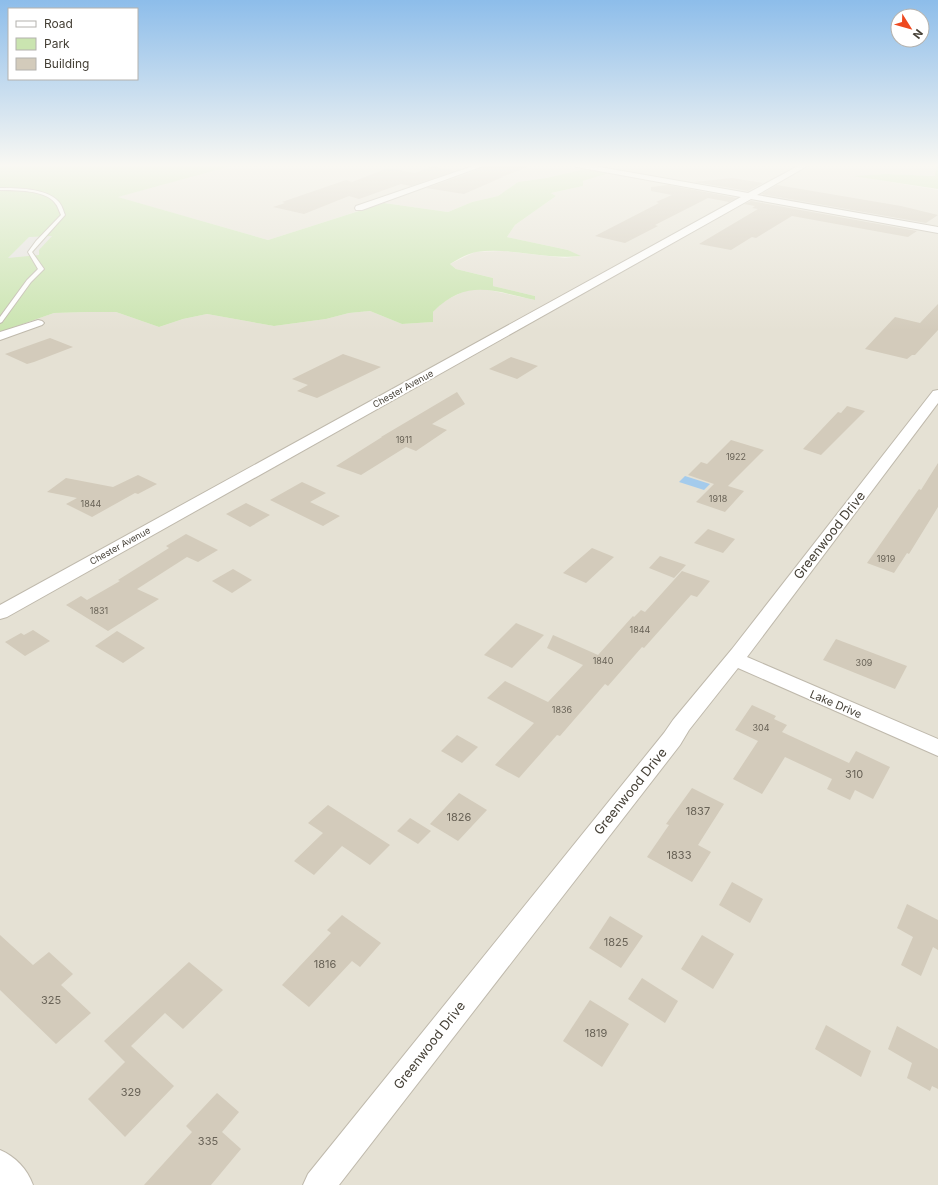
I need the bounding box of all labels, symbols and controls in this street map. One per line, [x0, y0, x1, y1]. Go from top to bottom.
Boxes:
legend [8, 8, 138, 80]
north arrow [890, 8, 930, 48]
text: Road [44, 16, 73, 31]
text: N [910, 26, 926, 42]
text: Park [44, 36, 70, 51]
text: Building [44, 56, 89, 71]
street label: Chester Avenue [371, 367, 435, 410]
house number: 1911 [396, 434, 412, 445]
house number: 1922 [726, 451, 746, 462]
street label: Greenwood Drive [790, 488, 868, 582]
house number: 1918 [709, 493, 728, 504]
house number: 1844 [81, 498, 102, 509]
street label: Chester Avenue [88, 524, 152, 567]
house number: 1919 [877, 553, 896, 564]
house number: 1831 [90, 605, 108, 616]
house number: 1844 [630, 624, 651, 635]
house number: 1840 [593, 655, 614, 666]
house number: 309 [856, 657, 873, 668]
street label: Lake Drive [808, 687, 864, 721]
house number: 1836 [552, 704, 573, 715]
house number: 304 [752, 722, 770, 733]
street label: Greenwood Drive [590, 744, 670, 838]
house number: 310 [845, 767, 863, 781]
house number: 1837 [686, 804, 710, 818]
house number: 1826 [447, 810, 472, 824]
house number: 1833 [667, 848, 692, 862]
house number: 1825 [604, 935, 629, 949]
house number: 1816 [314, 957, 336, 971]
house number: 325 [41, 993, 61, 1007]
street label: Greenwood Drive [390, 998, 468, 1092]
house number: 1819 [585, 1026, 607, 1040]
house number: 329 [121, 1085, 141, 1099]
house number: 335 [198, 1134, 218, 1148]

